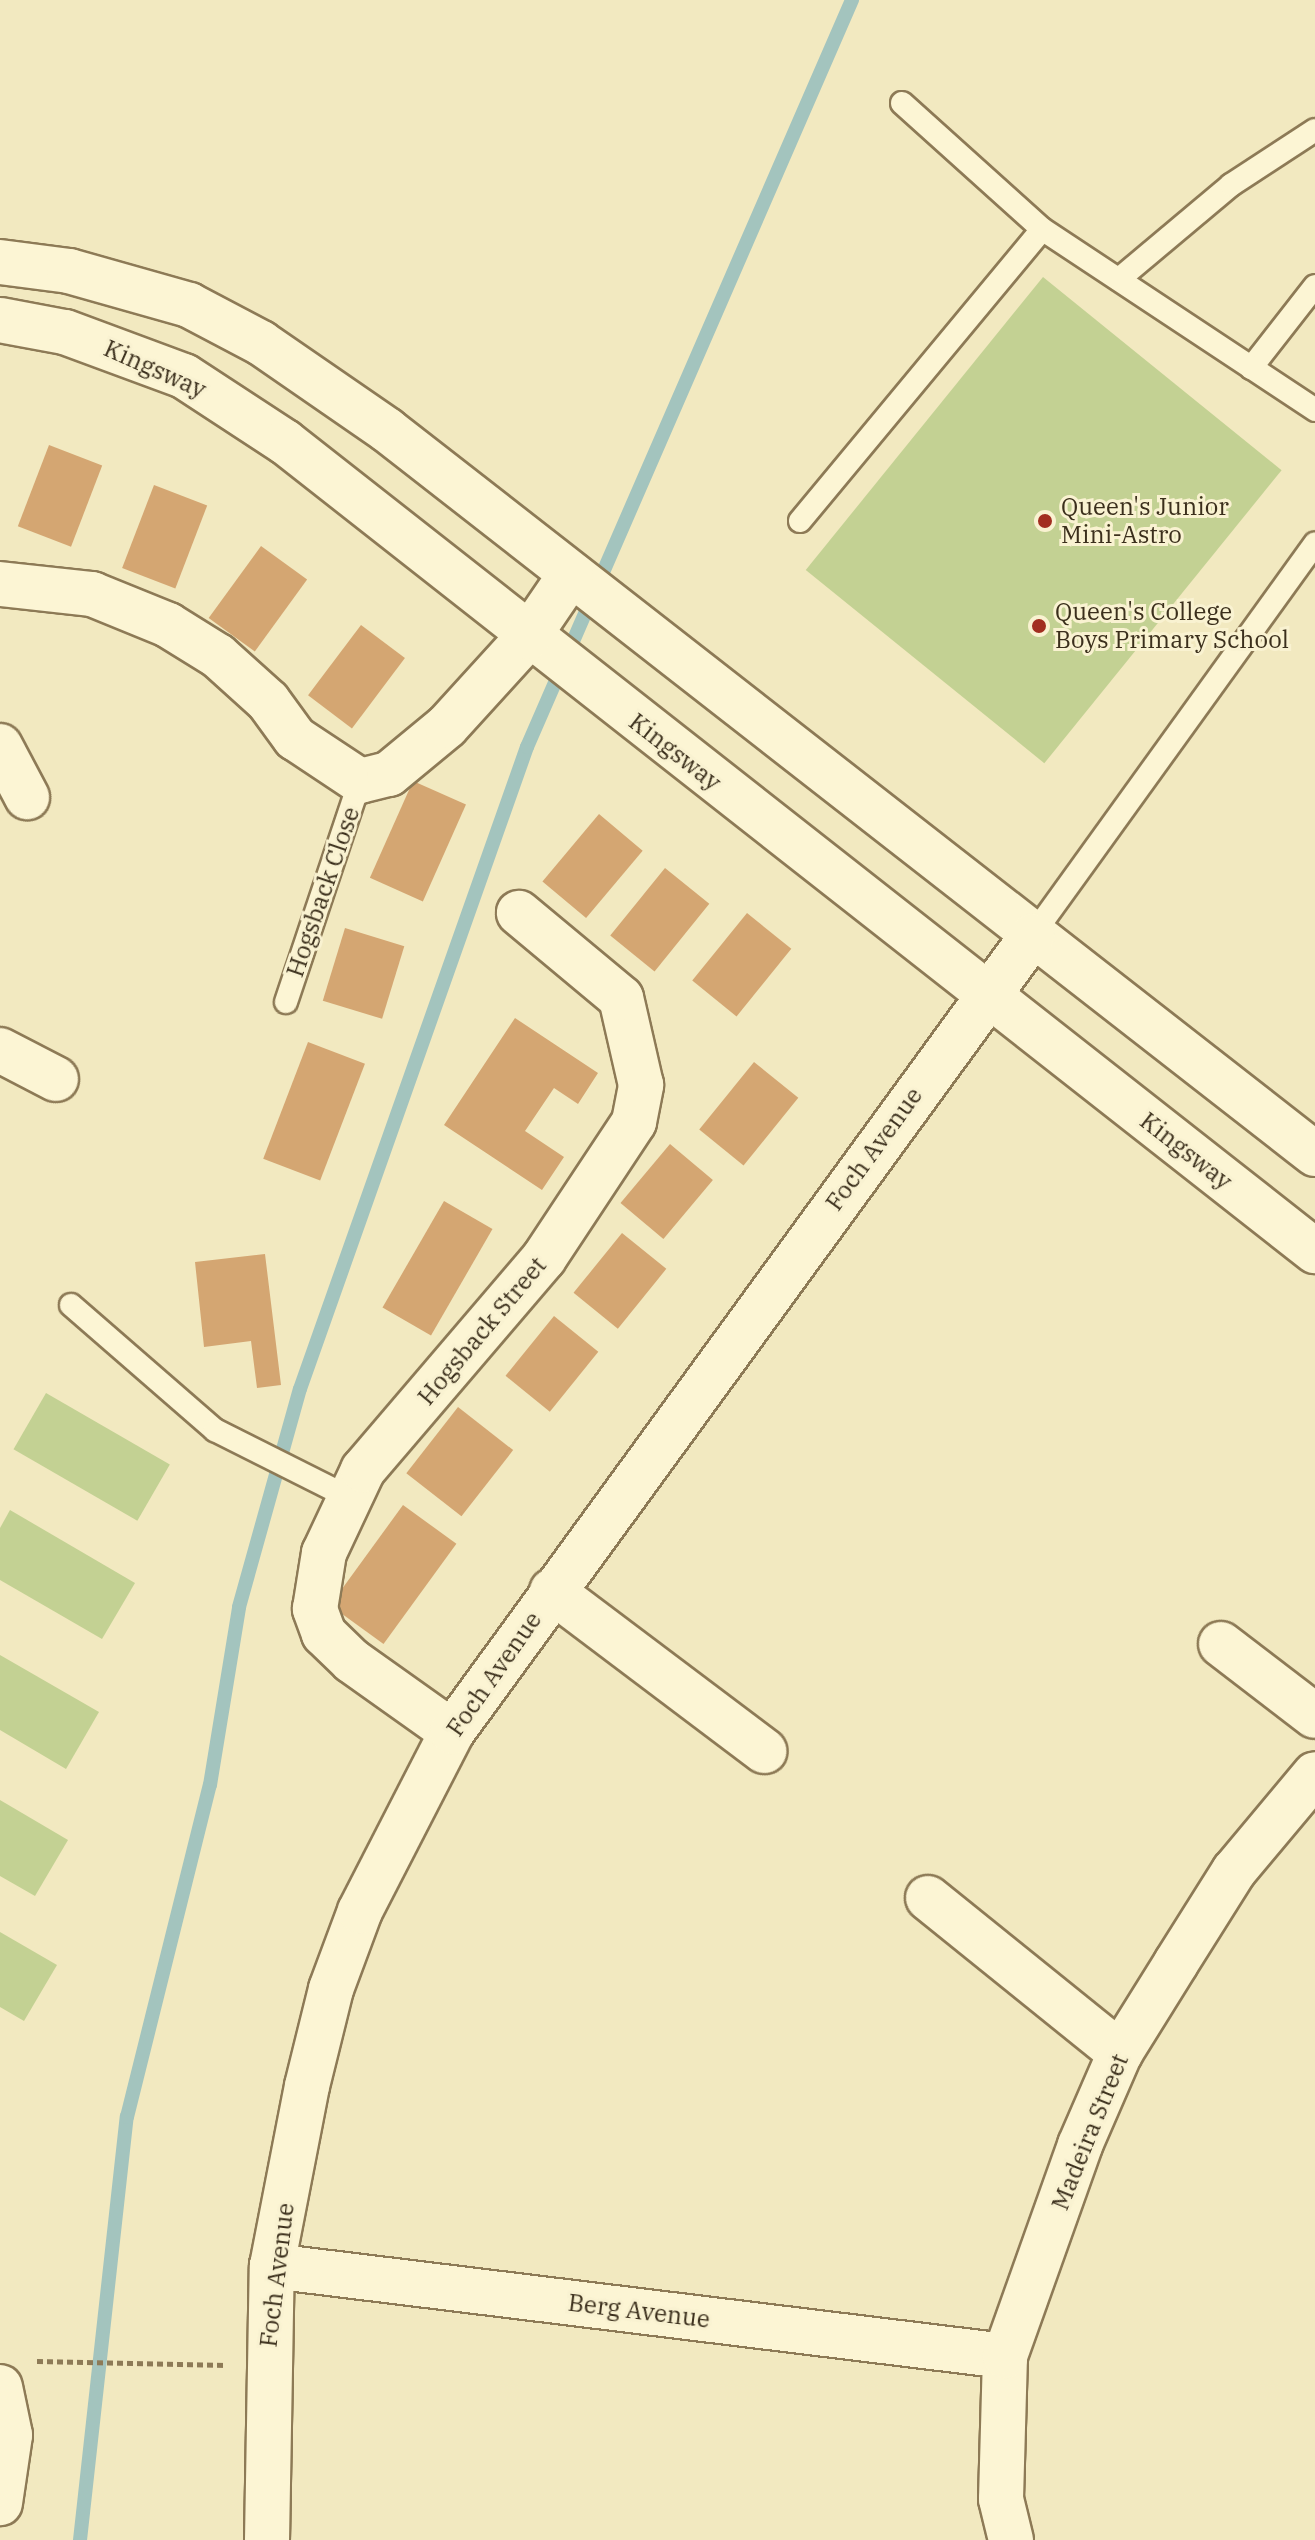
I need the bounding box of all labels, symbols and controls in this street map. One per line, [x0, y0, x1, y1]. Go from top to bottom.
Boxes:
street label: Kingsway [100, 334, 210, 404]
place label: Queen's Junior Mini-Astro [1061, 493, 1229, 549]
marker: Queen's Junior Mini-Astro [1036, 512, 1054, 530]
place label: Queen's College Boys Primary School [1055, 598, 1289, 654]
marker: Queen's College Boys Primary School [1030, 617, 1048, 635]
street label: Kingsway [623, 707, 727, 797]
street label: Hogsback Close [280, 803, 366, 981]
street label: Foch Avenue [820, 1082, 928, 1216]
street label: Kingsway [1134, 1106, 1238, 1196]
street label: Hogsback Street [412, 1251, 552, 1411]
street label: Foch Avenue [441, 1606, 547, 1742]
street label: Madeira Street [1046, 2050, 1134, 2214]
street label: Foch Avenue [254, 2201, 300, 2349]
street label: Berg Avenue [566, 2288, 712, 2334]

